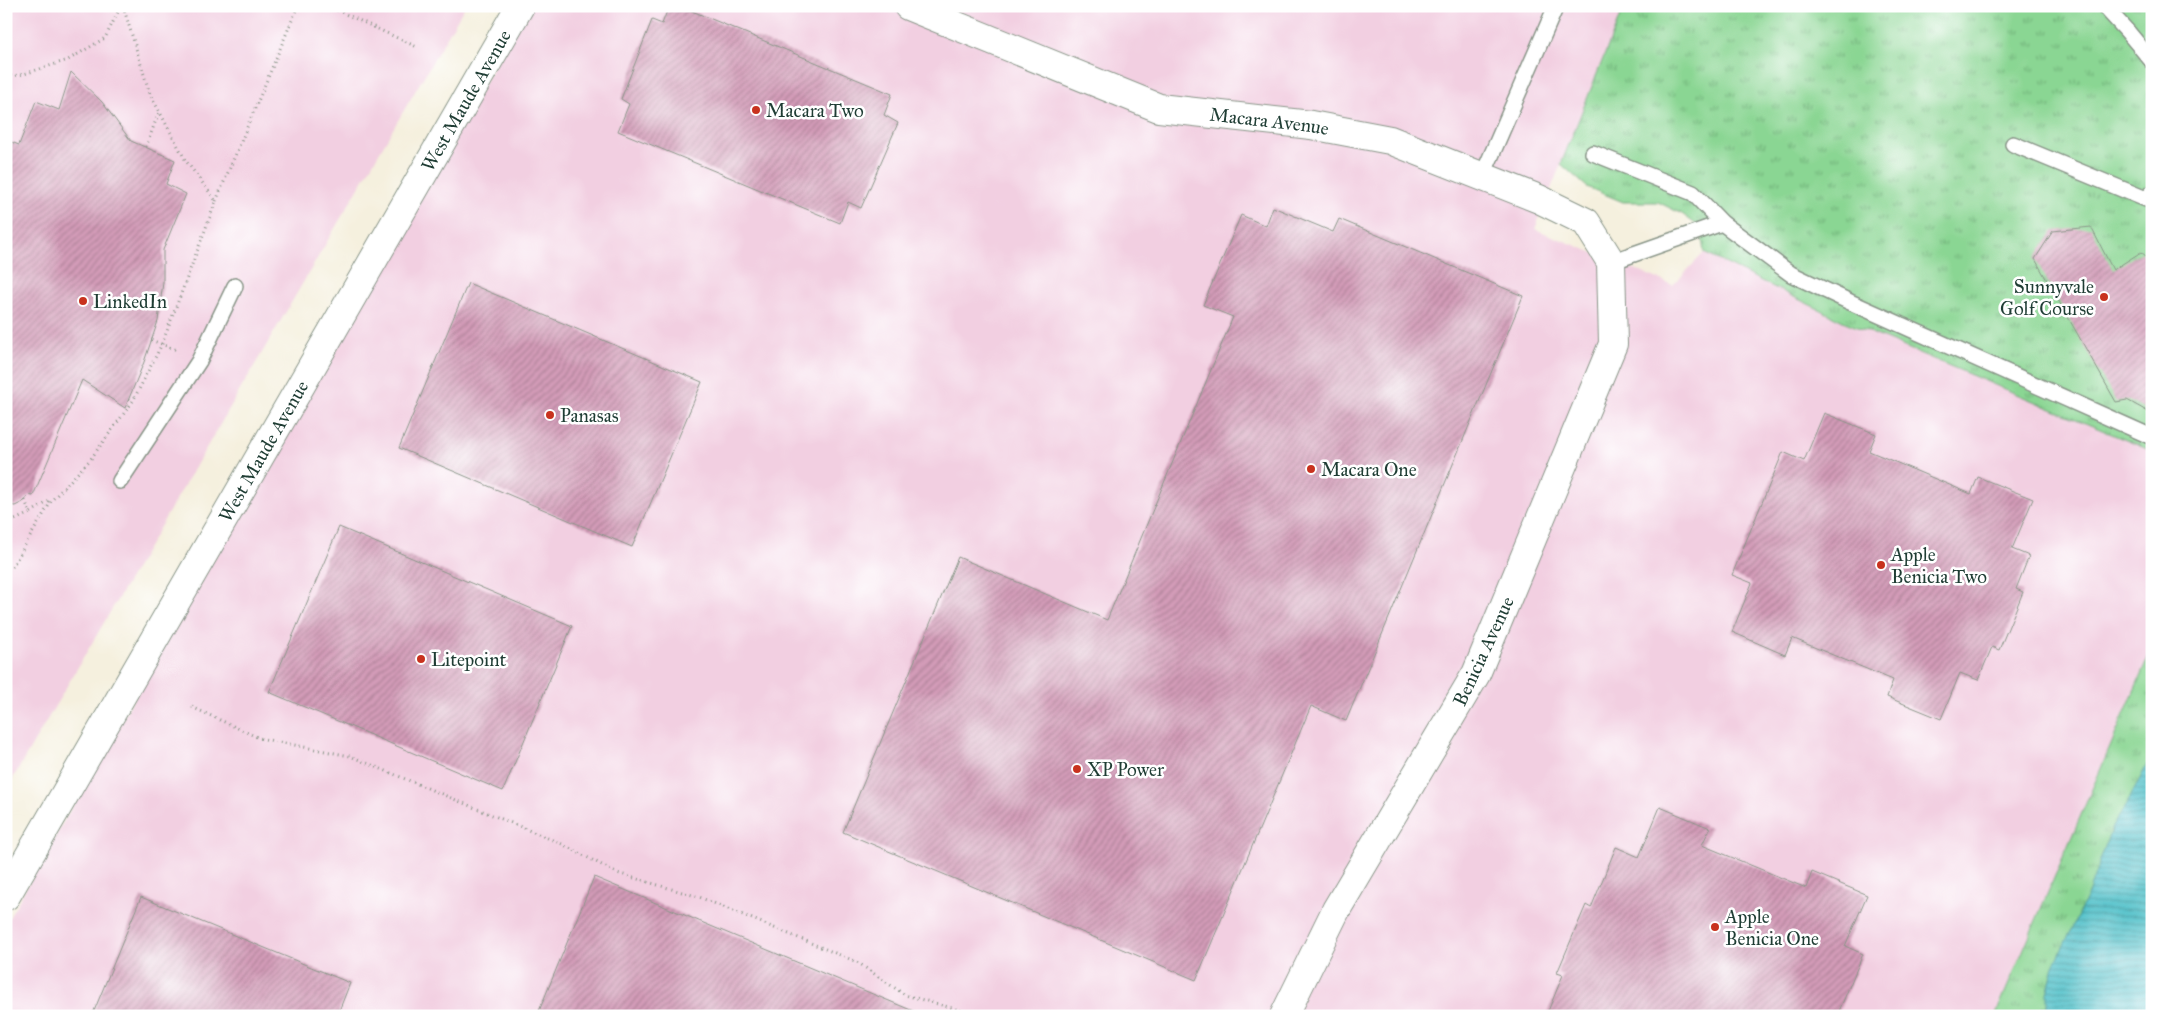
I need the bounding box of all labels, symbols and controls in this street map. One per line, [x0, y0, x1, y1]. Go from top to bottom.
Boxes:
street label: West Maude Avenue [416, 26, 516, 175]
place label: Macara Two [766, 99, 864, 122]
street label: Macara Avenue [1208, 103, 1331, 140]
marker: Macara Two [750, 104, 762, 116]
place label: Sunnyvale Golf Course [2000, 275, 2094, 320]
place label: LinkedIn [93, 290, 167, 313]
marker: Sunnyvale Golf Course [2098, 291, 2110, 303]
marker: LinkedIn [77, 295, 89, 307]
street label: West Maude Avenue [214, 376, 313, 526]
place label: Panasas [560, 404, 619, 427]
marker: Panasas [544, 409, 556, 421]
place label: Macara One [1321, 458, 1417, 481]
marker: Macara One [1305, 463, 1317, 475]
place label: Apple Benicia Two [1890, 543, 1987, 588]
marker: Apple Benicia Two [1875, 559, 1887, 571]
street label: Benicia Avenue [1448, 593, 1519, 710]
place label: Litepoint [431, 648, 506, 671]
marker: Litepoint [415, 653, 427, 665]
place label: XP Power [1087, 758, 1165, 781]
marker: XP Power [1071, 763, 1083, 775]
place label: Apple Benicia One [1724, 905, 1819, 950]
marker: Apple Benicia One [1709, 921, 1721, 933]

